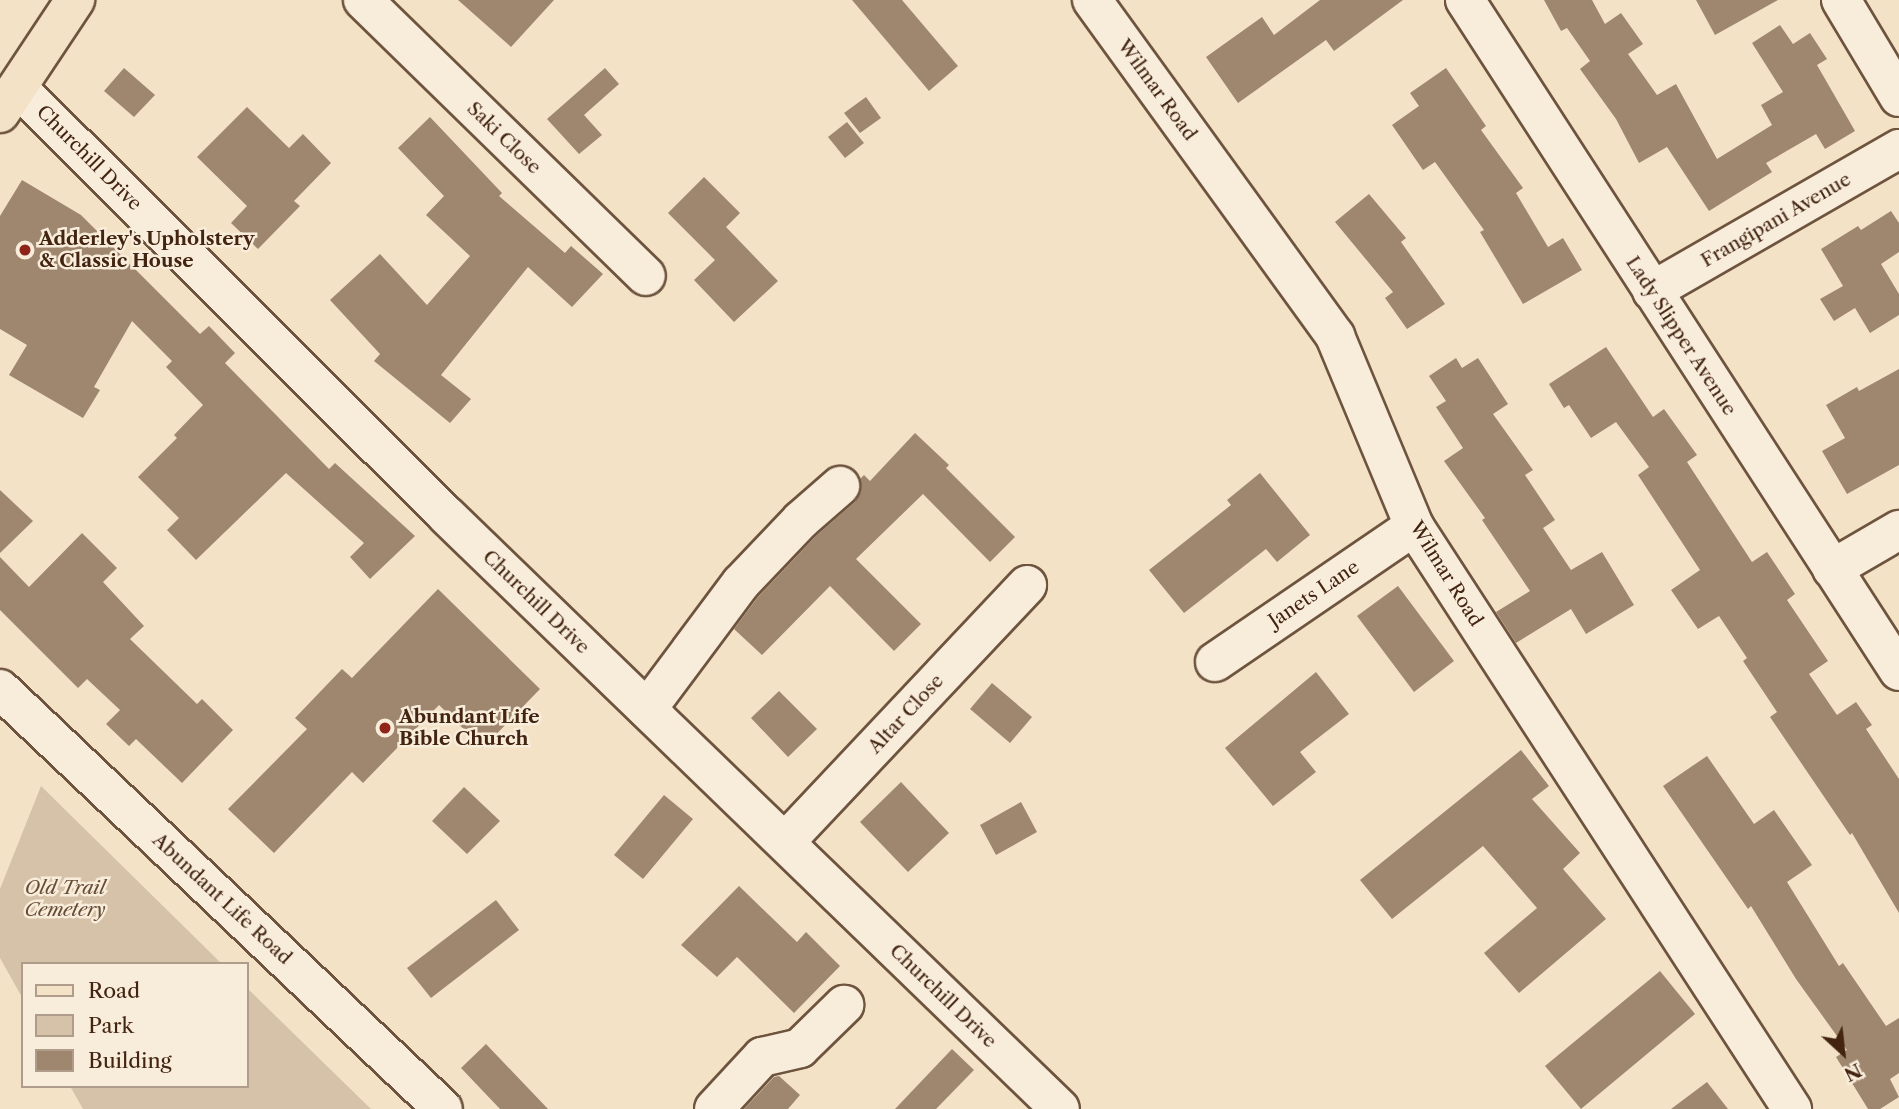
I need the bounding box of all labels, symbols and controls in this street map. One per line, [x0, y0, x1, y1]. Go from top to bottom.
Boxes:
street label: Wilmar Road [1113, 35, 1201, 145]
street label: Saki Close [462, 97, 546, 179]
street label: Churchill Drive [32, 101, 146, 215]
street label: Frangipani Avenue [1697, 168, 1855, 272]
place label: Adderley's Upholstery & Classic House [39, 228, 254, 272]
marker: Adderley's Upholstery & Classic House [17, 242, 33, 258]
street label: Lady Slipper Avenue [1621, 251, 1741, 421]
street label: Wilmar Road [1405, 517, 1487, 631]
street label: Churchill Drive [478, 545, 594, 659]
street label: Janets Lane [1264, 555, 1364, 633]
street label: Altar Close [863, 670, 949, 758]
place label: Abundant Life Bible Church [399, 706, 540, 750]
marker: Abundant Life Bible Church [377, 720, 393, 736]
street label: Abundant Life Road [148, 829, 296, 969]
park label: Old Trail Cemetery [24, 877, 106, 921]
street label: Churchill Drive [885, 939, 1001, 1053]
legend [21, 962, 248, 1088]
text: Road [88, 978, 140, 1003]
text: Park [88, 1013, 134, 1038]
north arrow [1808, 1018, 1878, 1088]
text: Building [88, 1048, 172, 1073]
text: N [1840, 1058, 1865, 1086]

